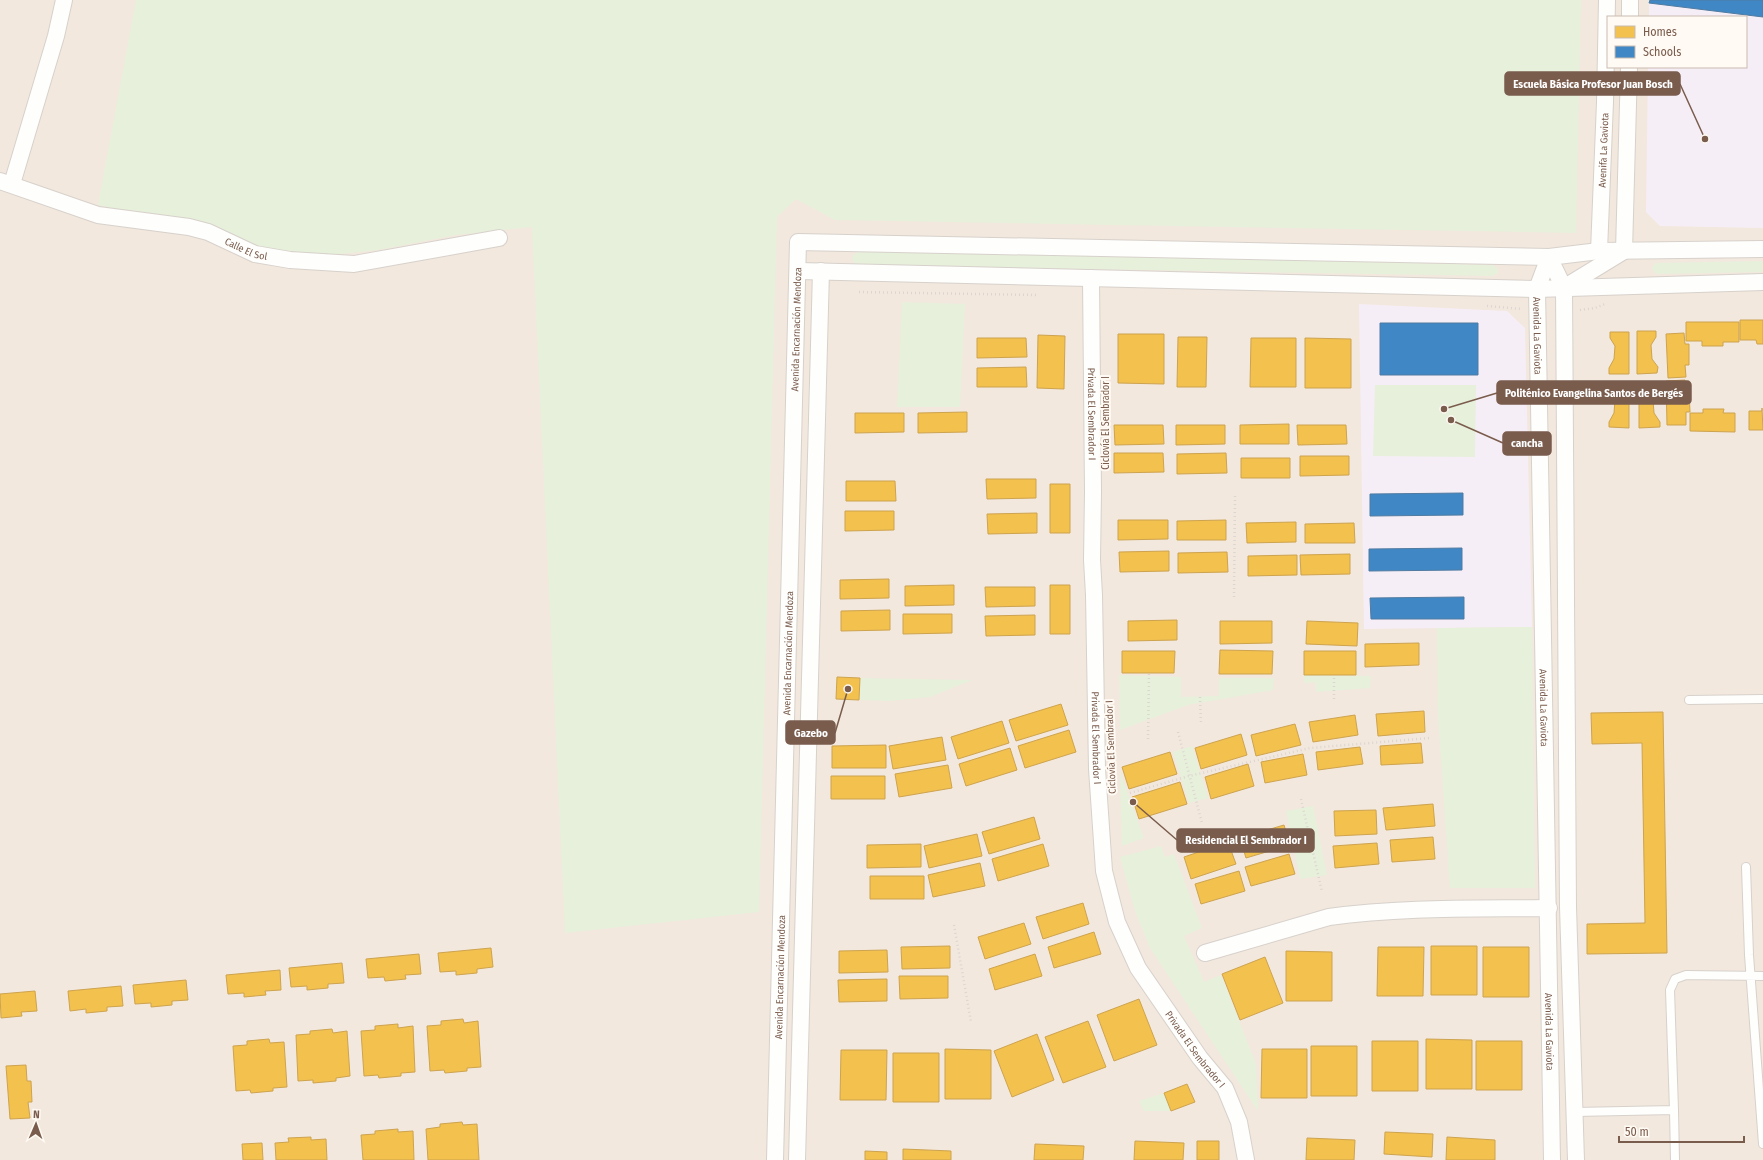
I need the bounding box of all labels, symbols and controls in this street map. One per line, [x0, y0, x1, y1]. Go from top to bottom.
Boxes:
legend [1607, 16, 1747, 68]
text: Homes [1643, 25, 1677, 39]
text: Schools [1643, 45, 1681, 59]
callout: Escuela Básica Profesor Juan Bosch [1505, 72, 1680, 95]
text: Escuela Básica Profesor Juan Bosch [1513, 78, 1673, 91]
street label: Avenifa La Gaviota [1597, 112, 1612, 188]
street label: Calle El Sol [223, 236, 268, 263]
street label: Avenida Encarnación Mendoza [789, 267, 804, 391]
street label: Avenida La Gaviota [1530, 297, 1543, 375]
street label: Privada El Sembrador I [1085, 368, 1098, 460]
street label: Ciclovía El Sembrador I [1099, 376, 1112, 470]
callout: Politénico Evangelina Santos de Bergés [1497, 381, 1691, 404]
text: Politénico Evangelina Santos de Bergés [1505, 387, 1683, 400]
callout: cancha [1503, 432, 1551, 455]
text: cancha [1511, 437, 1544, 450]
street label: Avenida Encarnación Mendoza [781, 591, 796, 715]
street label: Avenida La Gaviota [1537, 669, 1550, 747]
street label: Privada El Sembrador I [1089, 691, 1103, 785]
street label: Ciclovía El Sembrador I [1102, 700, 1119, 794]
callout: Gazebo [786, 721, 835, 744]
text: Gazebo [794, 727, 828, 740]
callout: Residencial El Sembrador I [1177, 829, 1314, 852]
text: Residencial El Sembrador I [1185, 834, 1307, 847]
street label: Avenida Encarnación Mendoza [773, 915, 788, 1039]
street label: Avenida La Gaviota [1542, 993, 1555, 1071]
street label: Privada El Sembrador I [1162, 1009, 1227, 1091]
north arrow [16, 1104, 56, 1144]
text: N [33, 1108, 40, 1121]
scale bar [1619, 1118, 1744, 1144]
text: 50 m [1625, 1125, 1649, 1139]

